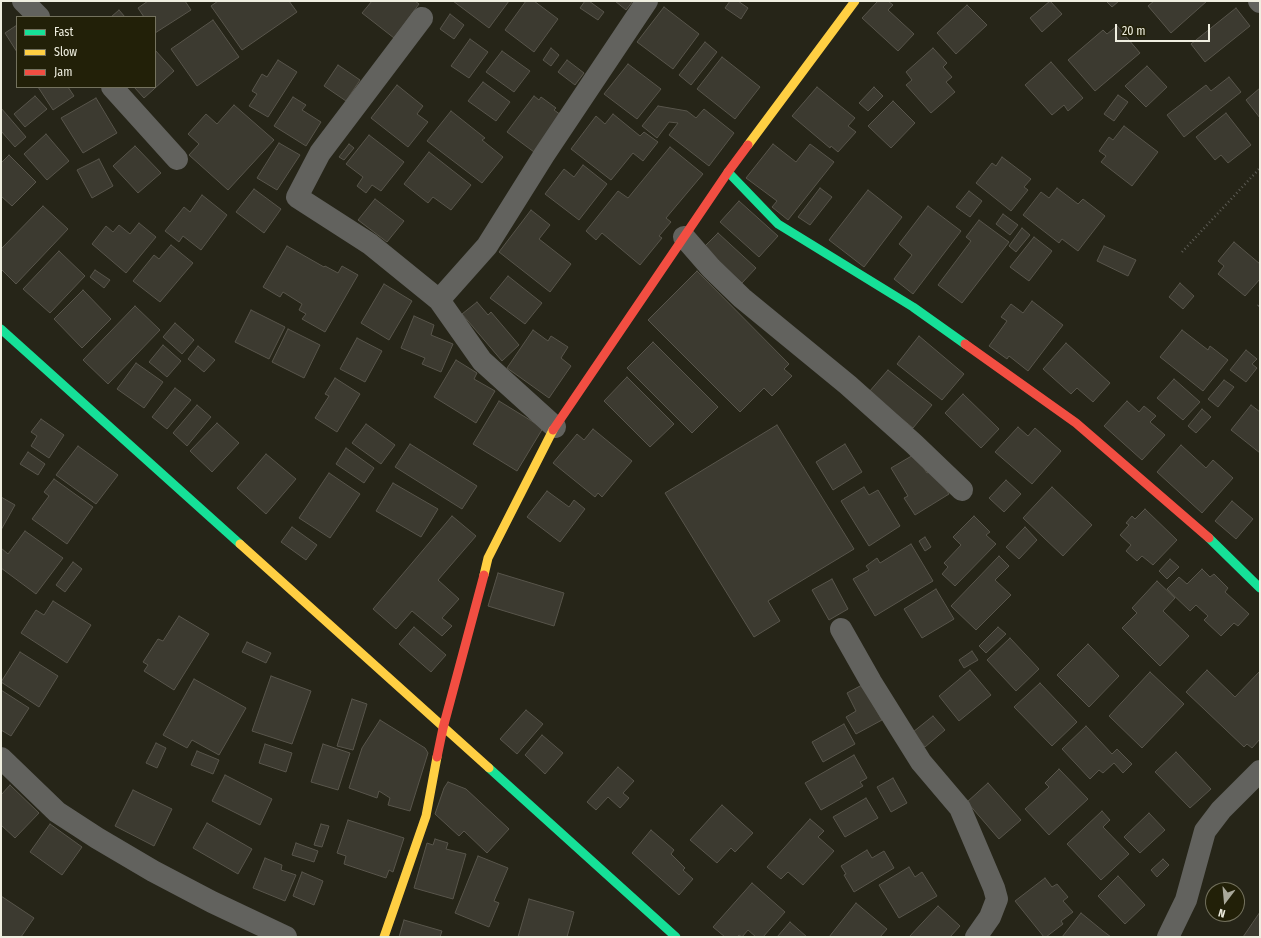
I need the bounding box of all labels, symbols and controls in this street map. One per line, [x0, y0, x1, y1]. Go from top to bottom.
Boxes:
legend [16, 16, 156, 88]
scale bar [1117, 16, 1212, 42]
text: 20 m [1122, 24, 1146, 38]
text: Fast [54, 25, 73, 39]
text: Slow [54, 45, 77, 59]
text: Jam [54, 65, 72, 79]
north arrow [1205, 882, 1245, 922]
text: N [1217, 906, 1227, 920]

